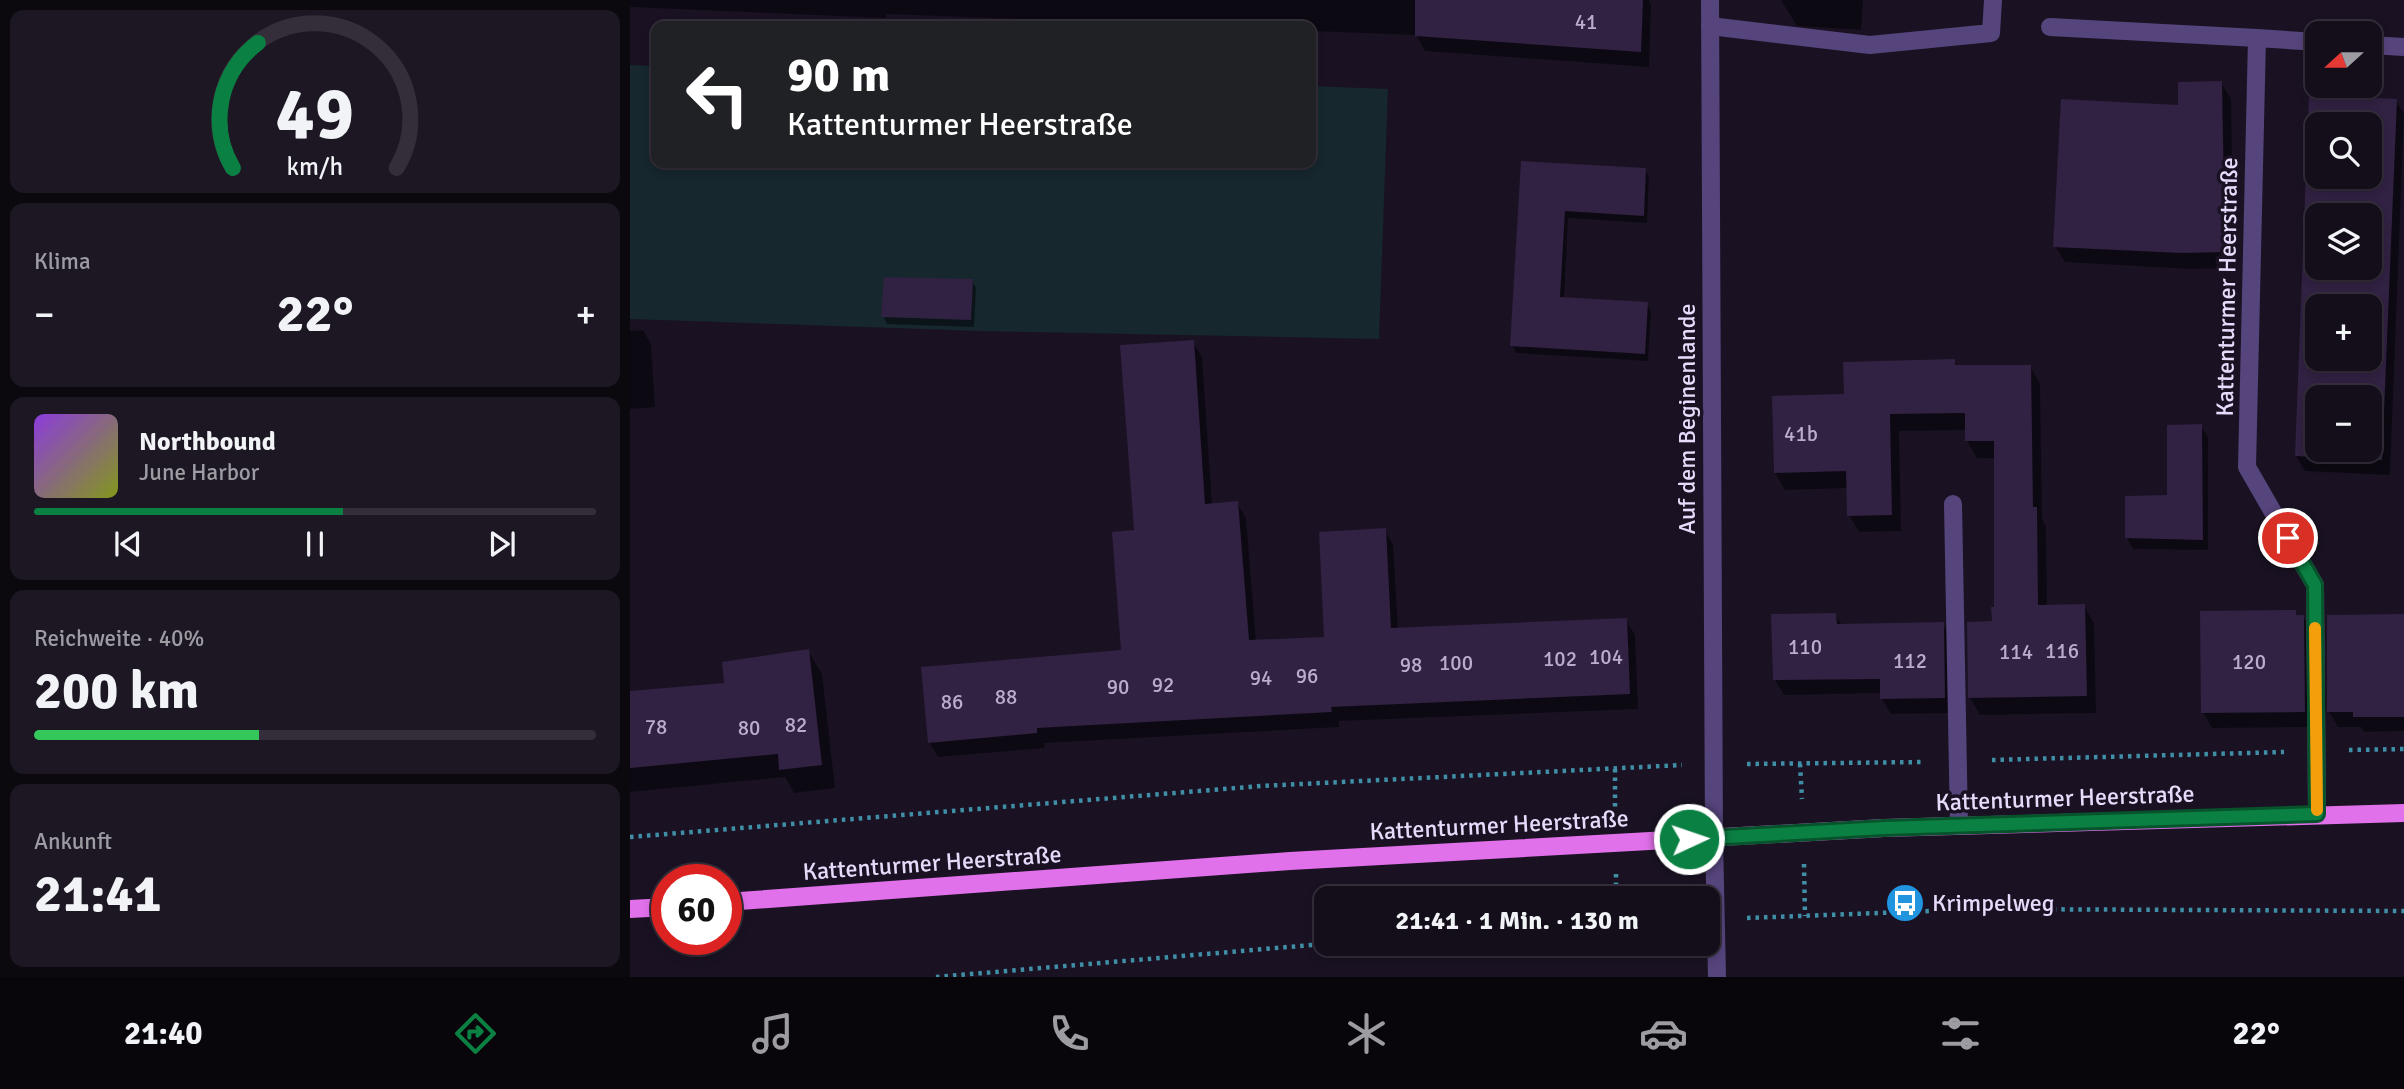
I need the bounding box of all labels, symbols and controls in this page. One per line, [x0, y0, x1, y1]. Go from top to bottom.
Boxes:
house number: 41 [1575, 9, 1597, 35]
north arrow [2305, 21, 2382, 98]
map controls [2305, 21, 2382, 462]
text: 90 m [787, 45, 890, 105]
icon: left [672, 49, 763, 140]
text: 49 [276, 70, 354, 159]
text: Kattenturmer Heerstraße [787, 105, 1133, 144]
button: search [2305, 112, 2382, 189]
text: km/h [287, 151, 343, 182]
street label: Kattenturmer Heerstraße [2210, 157, 2244, 417]
button: layers [2305, 203, 2382, 280]
text: Klima [34, 247, 91, 276]
text: 22° [277, 282, 353, 346]
text: − [34, 291, 55, 338]
text: + [575, 291, 596, 338]
button: + [2305, 294, 2382, 371]
street label: Auf dem Beginenlande [1672, 304, 1702, 534]
button: − [2305, 385, 2382, 462]
house number: 41b [1784, 421, 1818, 447]
text: Northbound [139, 426, 276, 458]
text: June Harbor [139, 458, 259, 487]
pin [2258, 508, 2318, 568]
icon: arrive [2269, 519, 2307, 557]
icon: previous [109, 525, 147, 563]
icon: pause [296, 525, 334, 563]
icon: next [483, 525, 521, 563]
text: Reichweite · 40% [34, 624, 204, 653]
house number: 110 [1788, 634, 1822, 660]
house number: 116 [2045, 638, 2079, 664]
house number: 114 [1999, 639, 2033, 665]
house number: 104 [1589, 644, 1623, 670]
house number: 102 [1543, 646, 1577, 672]
house number: 112 [1893, 648, 1927, 674]
house number: 120 [2232, 649, 2266, 675]
house number: 100 [1439, 650, 1473, 676]
house number: 98 [1400, 652, 1422, 678]
text: 200 km [34, 659, 199, 723]
house number: 96 [1296, 663, 1318, 689]
house number: 94 [1250, 665, 1272, 691]
house number: 92 [1152, 672, 1174, 698]
house number: 90 [1107, 674, 1129, 700]
house number: 88 [995, 684, 1017, 710]
house number: 86 [941, 689, 963, 715]
house number: 82 [785, 712, 807, 738]
house number: 78 [645, 714, 667, 740]
house number: 80 [738, 715, 760, 741]
street label: Kattenturmer Heerstraße [1935, 778, 2195, 818]
position arrow [1652, 802, 1726, 876]
street label: Kattenturmer Heerstraße [1369, 803, 1629, 847]
text: Ankunft [34, 827, 112, 856]
street label: Kattenturmer Heerstraße [802, 839, 1062, 887]
text: 21:41 [34, 862, 162, 926]
speed limit sign: 60 [651, 864, 742, 955]
bus stop icon: Krimpelweg [1884, 882, 1926, 924]
place label: Krimpelweg [1932, 888, 2054, 918]
text: 21:41 · 1 Min. · 130 m [1395, 905, 1639, 937]
icon: directions [451, 1009, 500, 1058]
icon: music [748, 1009, 797, 1058]
icon: phone [1045, 1009, 1094, 1058]
icon: climate [1342, 1009, 1391, 1058]
icon: car [1639, 1009, 1688, 1058]
icon: filters [1936, 1009, 1985, 1058]
text: 21:40 [124, 1014, 203, 1053]
text: 22° [2233, 1014, 2280, 1053]

